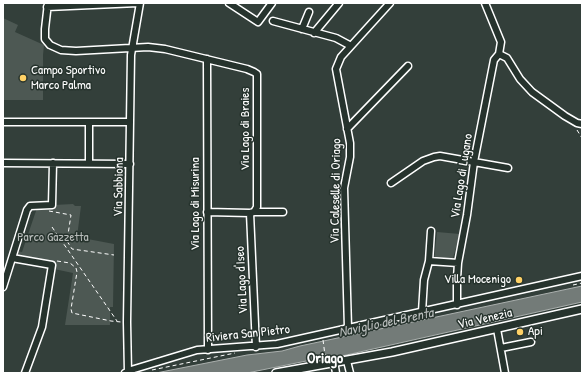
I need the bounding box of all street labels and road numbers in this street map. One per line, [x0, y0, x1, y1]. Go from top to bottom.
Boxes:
street label: Via Lago di Braies [238, 87, 254, 171]
street label: Via Lago di Lugano [448, 133, 476, 219]
street label: Via Caleselle di Oriago [327, 138, 345, 244]
street label: Via Sabbiona [111, 157, 127, 217]
street label: Via Lago di Misurina [188, 158, 204, 250]
street label: Via Lago d'Iseo [232, 246, 252, 314]
street label: Via Venezia [456, 305, 514, 333]
street label: Riviera San Pietro [205, 322, 291, 346]

